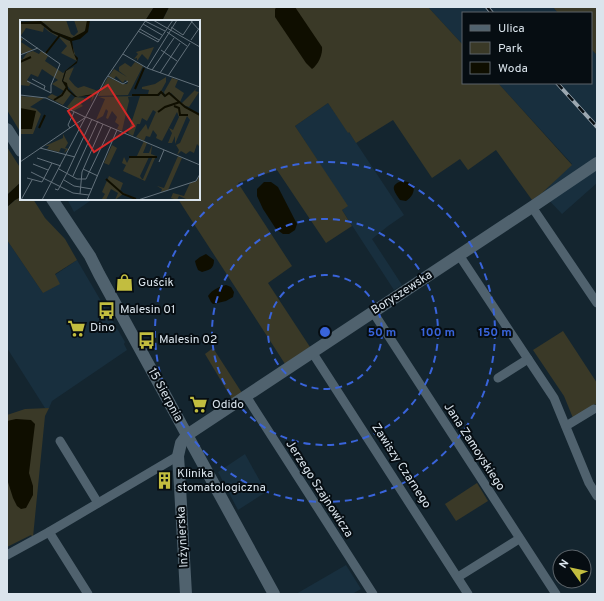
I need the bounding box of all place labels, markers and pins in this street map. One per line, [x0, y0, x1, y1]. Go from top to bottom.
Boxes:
shop icon: Guścik [115, 273, 135, 293]
place label: Guścik [138, 275, 174, 291]
bus stop icon: Malesin 01 [97, 300, 117, 320]
place label: Malesin 01 [120, 302, 176, 318]
supermarket icon: Dino [67, 318, 87, 338]
place label: Dino [90, 320, 115, 336]
centre of rings [318, 325, 332, 339]
bus stop icon: Malesin 02 [136, 330, 156, 350]
place label: Malesin 02 [159, 332, 217, 348]
supermarket icon: Odido [189, 395, 209, 415]
place label: Odido [212, 397, 244, 413]
place label: Klinika stomatologiczna [177, 466, 266, 496]
building icon: Klinika stomatologiczna [154, 471, 174, 491]

